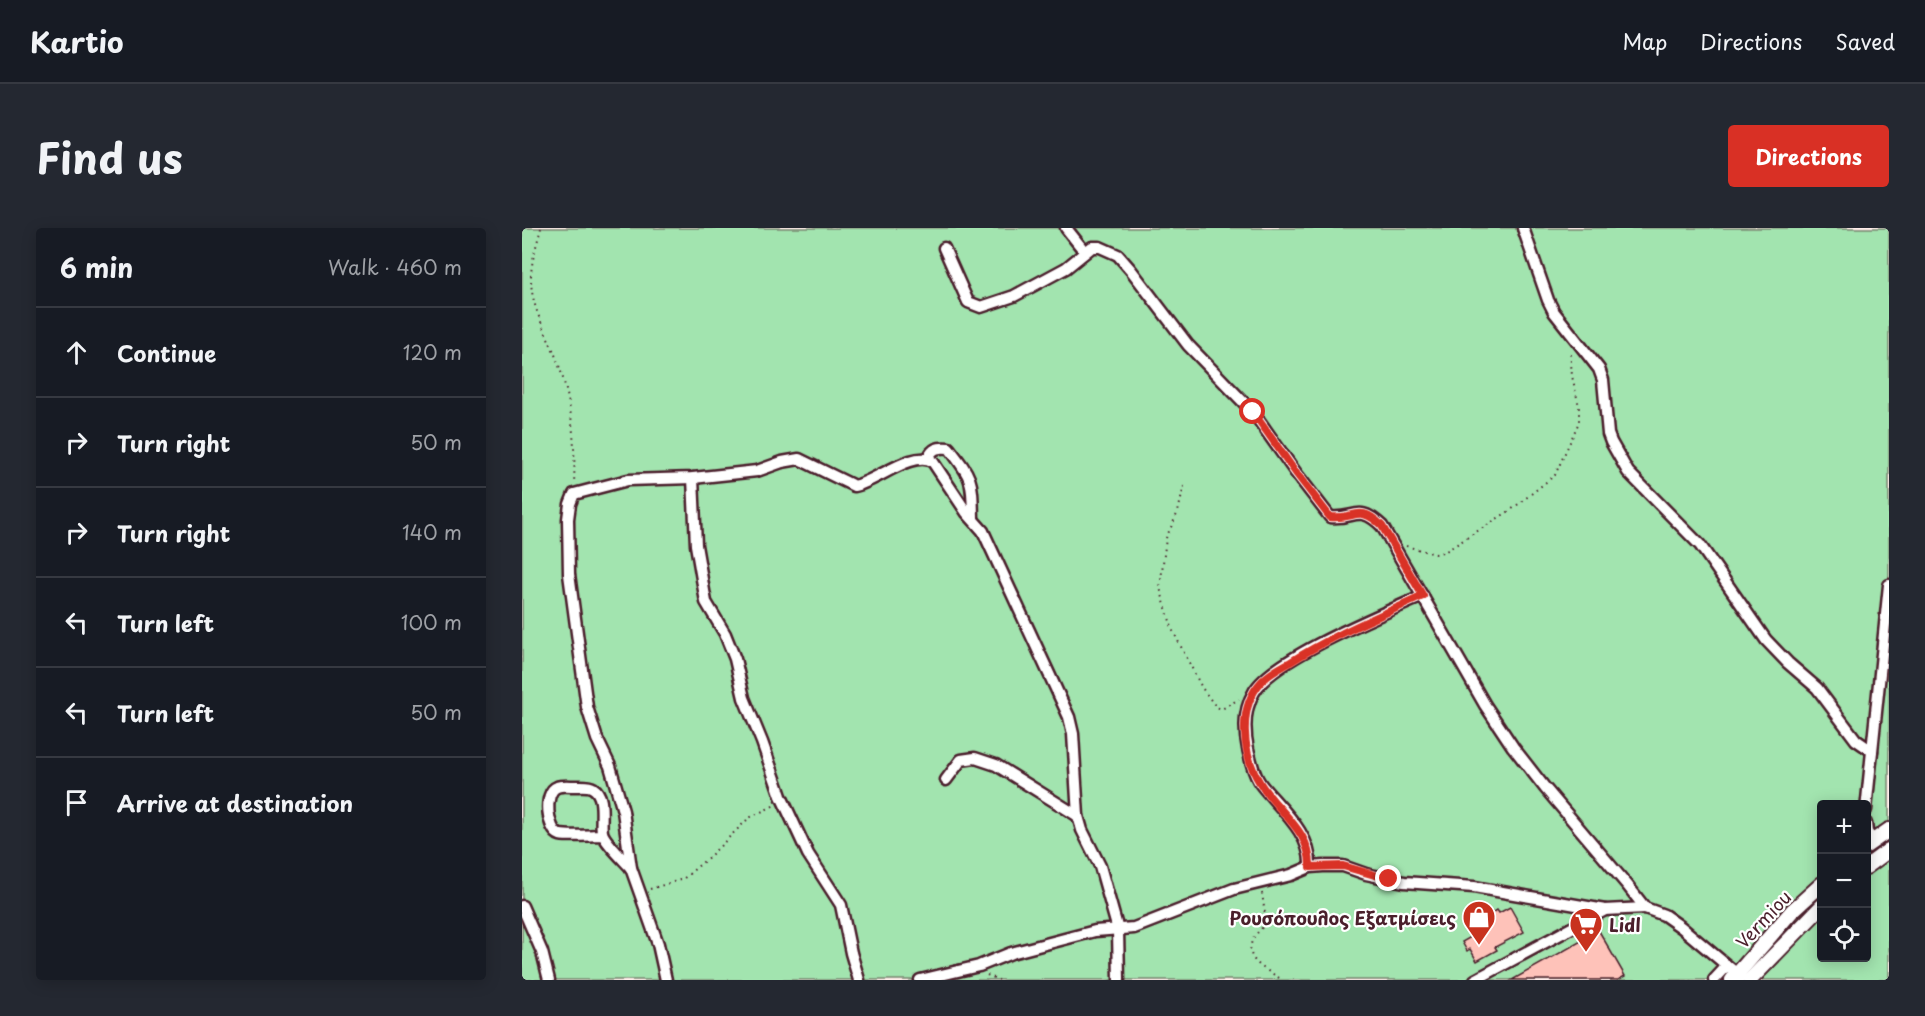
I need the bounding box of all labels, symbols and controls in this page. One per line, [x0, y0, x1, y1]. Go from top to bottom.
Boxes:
text: Kartio [30, 20, 124, 63]
text: Map [1622, 25, 1667, 57]
text: Directions [1700, 25, 1802, 57]
text: Saved [1835, 25, 1895, 57]
text: Find us [36, 125, 183, 188]
button: Directions [1728, 125, 1889, 187]
text: 6 min [60, 248, 133, 287]
text: Walk · 460 m [328, 252, 462, 282]
icon: ahead [60, 336, 93, 369]
text: Continue [117, 336, 216, 369]
text: 120 m [403, 337, 462, 367]
route start [1239, 398, 1265, 424]
icon: right [60, 426, 93, 459]
text: Turn right [117, 426, 230, 459]
text: 50 m [410, 427, 462, 457]
icon: right [60, 516, 93, 549]
text: Turn right [117, 516, 230, 549]
text: 140 m [402, 517, 462, 547]
icon: left [60, 606, 93, 639]
text: Turn left [117, 606, 214, 639]
text: 100 m [401, 607, 462, 637]
icon: left [60, 696, 93, 729]
text: Turn left [117, 696, 214, 729]
text: 50 m [410, 697, 462, 727]
icon: arrive [60, 786, 93, 819]
text: Arrive at destination [117, 786, 353, 819]
map controls [1817, 800, 1871, 962]
button: + [1817, 800, 1871, 854]
button: − [1817, 854, 1871, 908]
route end [1375, 865, 1401, 891]
street label: Vermiou [1729, 884, 1797, 954]
shop icon: Ρουσόπουλος Εξατμίσεις [1461, 899, 1497, 946]
place label: Ρουσόπουλος Εξατμίσεις [1229, 904, 1456, 931]
supermarket icon: Lidl [1568, 906, 1604, 953]
button: locate [1817, 908, 1871, 962]
place label: Lidl [1609, 911, 1641, 938]

